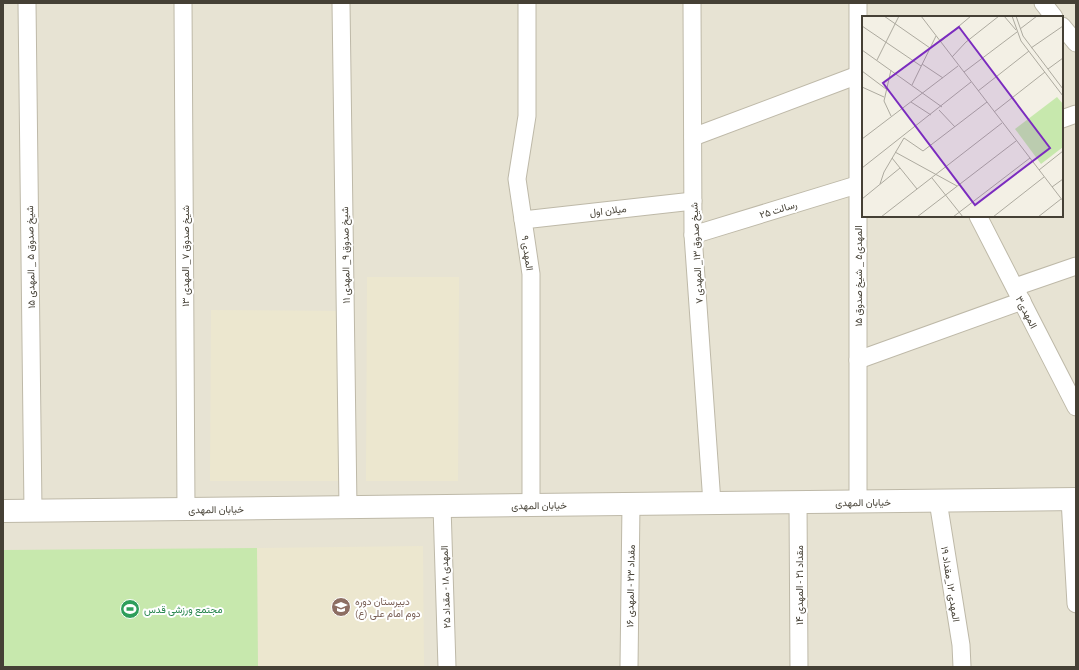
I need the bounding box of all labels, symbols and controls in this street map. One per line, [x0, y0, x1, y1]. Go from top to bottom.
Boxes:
inset map [862, 16, 1063, 217]
street label: رسالت ۲۵ [758, 199, 799, 221]
street label: شیخ صدوق ۱۳_ المهدی ۷ [688, 202, 706, 304]
street label: میلان اول [589, 203, 627, 219]
street label: شیخ صدوق ۵ _ المهدی ۱۵ [24, 205, 38, 309]
street label: شیخ صدوق ۷_ المهدی ۱۳ [180, 205, 192, 307]
street label: شیخ صدوق ۹_ المهدی ۱۱ [339, 206, 353, 304]
street label: المهدی۵ _ شیخ صدوق ۱۵ [853, 225, 865, 327]
street label: المهدی ۹ [519, 235, 535, 272]
street label: المهدی۳ [1013, 294, 1039, 331]
street label: خیابان المهدی [835, 497, 891, 509]
street label: خیابان المهدی [511, 500, 567, 512]
street label: خیابان المهدی [188, 504, 244, 516]
street label: المهدی ۱۸ - مقداد ۲۵ [439, 545, 453, 629]
street label: مقداد ۲۳ - المهدی ۱۶ [624, 545, 638, 627]
street label: مقداد ۲۱ - المهدی ۱۴ [794, 545, 806, 625]
street label: المهدی ۱۲_مقداد ۱۹ [938, 546, 962, 623]
school or university icon: دبیرستان دوره دوم امام علی (ع) [330, 596, 352, 618]
place label: دبیرستان دوره دوم امام علی (ع) [355, 596, 421, 620]
sports icon: مجتمع ورزشی قدس [119, 598, 141, 620]
place label: مجتمع ورزشی قدس [144, 604, 223, 616]

